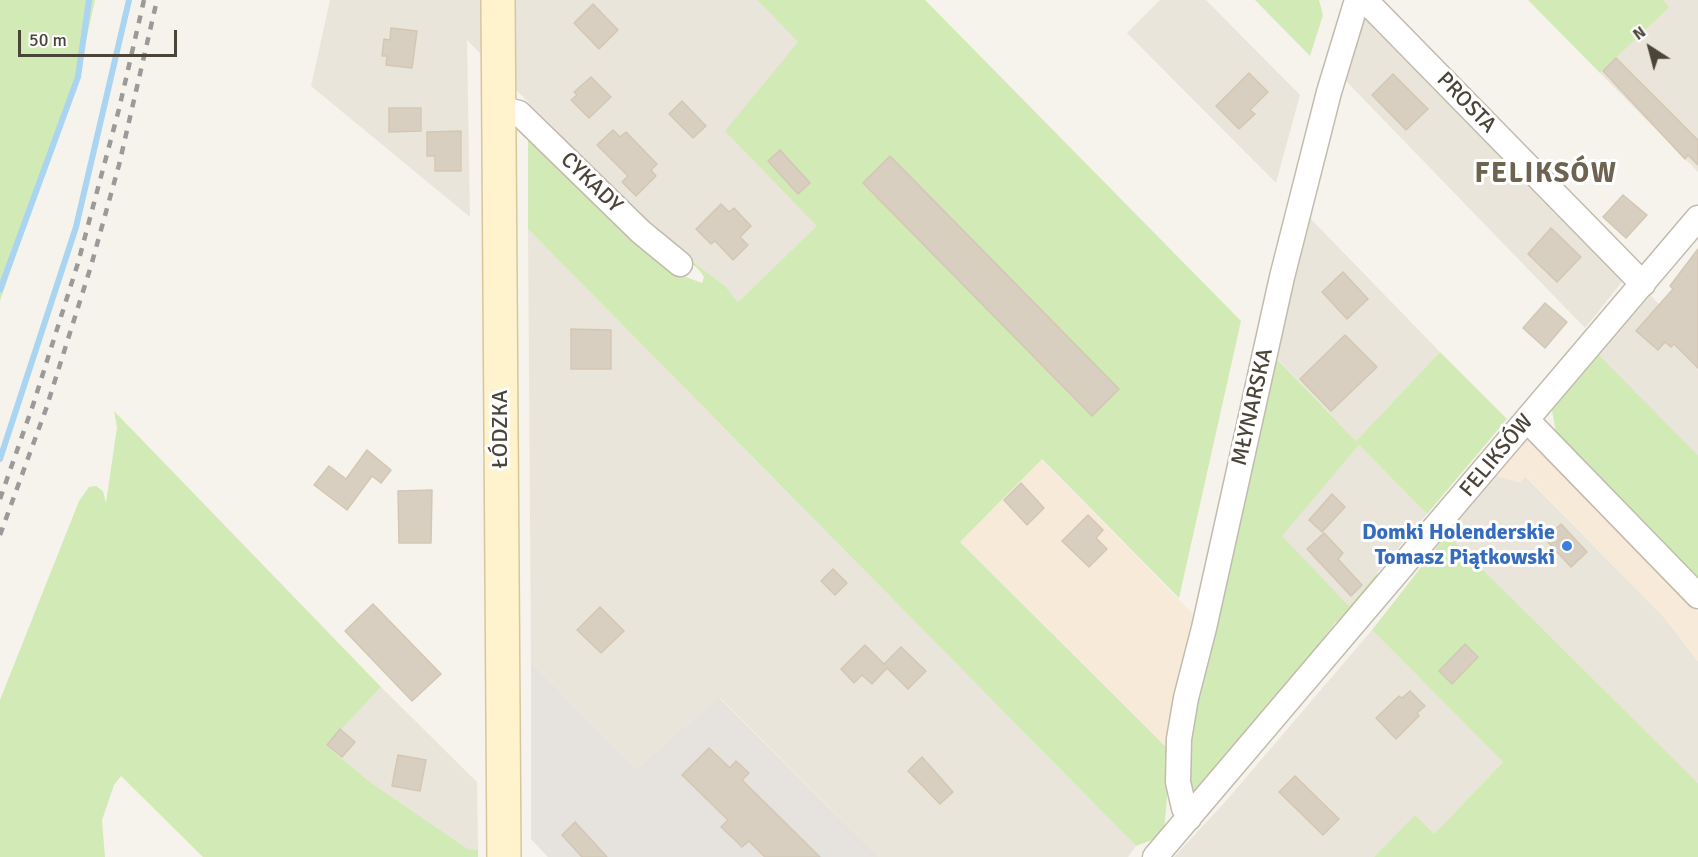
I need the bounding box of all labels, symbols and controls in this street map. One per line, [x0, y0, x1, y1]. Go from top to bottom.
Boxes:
scale bar [21, 18, 180, 56]
north arrow [1620, 18, 1680, 78]
text: N [1629, 22, 1650, 45]
text: 50 m [29, 29, 67, 51]
street label: PROSTA [1431, 67, 1501, 139]
street label: CYKADY [555, 147, 627, 219]
district label: FELIKSÓW [1474, 158, 1618, 192]
street label: MŁYNARSKA [1227, 346, 1279, 468]
street label: ŁÓDZKA [488, 390, 514, 468]
street label: FELIKSÓW [1455, 409, 1539, 503]
place label: Domki Holenderskie Tomasz Piątkowski [1362, 520, 1555, 572]
marker: Domki Holenderskie Tomasz Piątkowski [1560, 539, 1574, 553]

